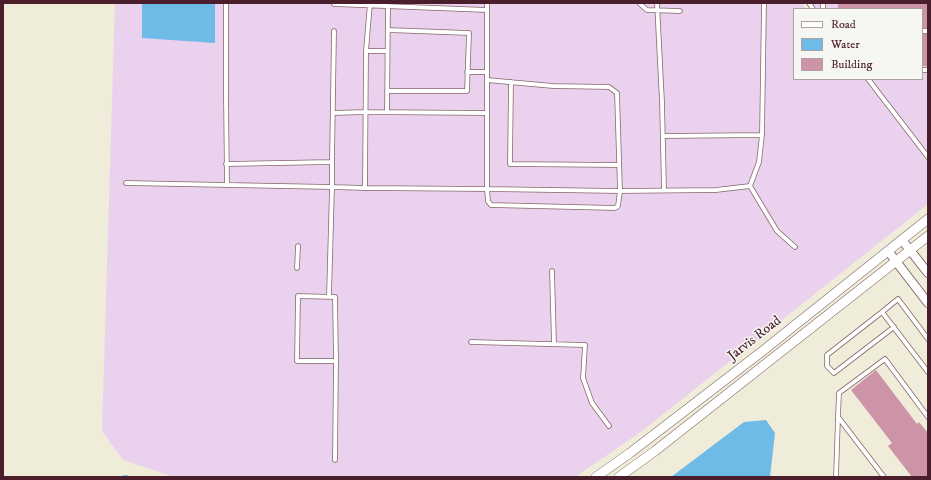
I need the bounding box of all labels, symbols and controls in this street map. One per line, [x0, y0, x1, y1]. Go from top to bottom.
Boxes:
legend [793, 8, 923, 80]
text: Road [831, 17, 856, 32]
text: Water [831, 37, 860, 52]
text: Building [831, 57, 872, 72]
street label: Jarvis Road [725, 313, 785, 365]

